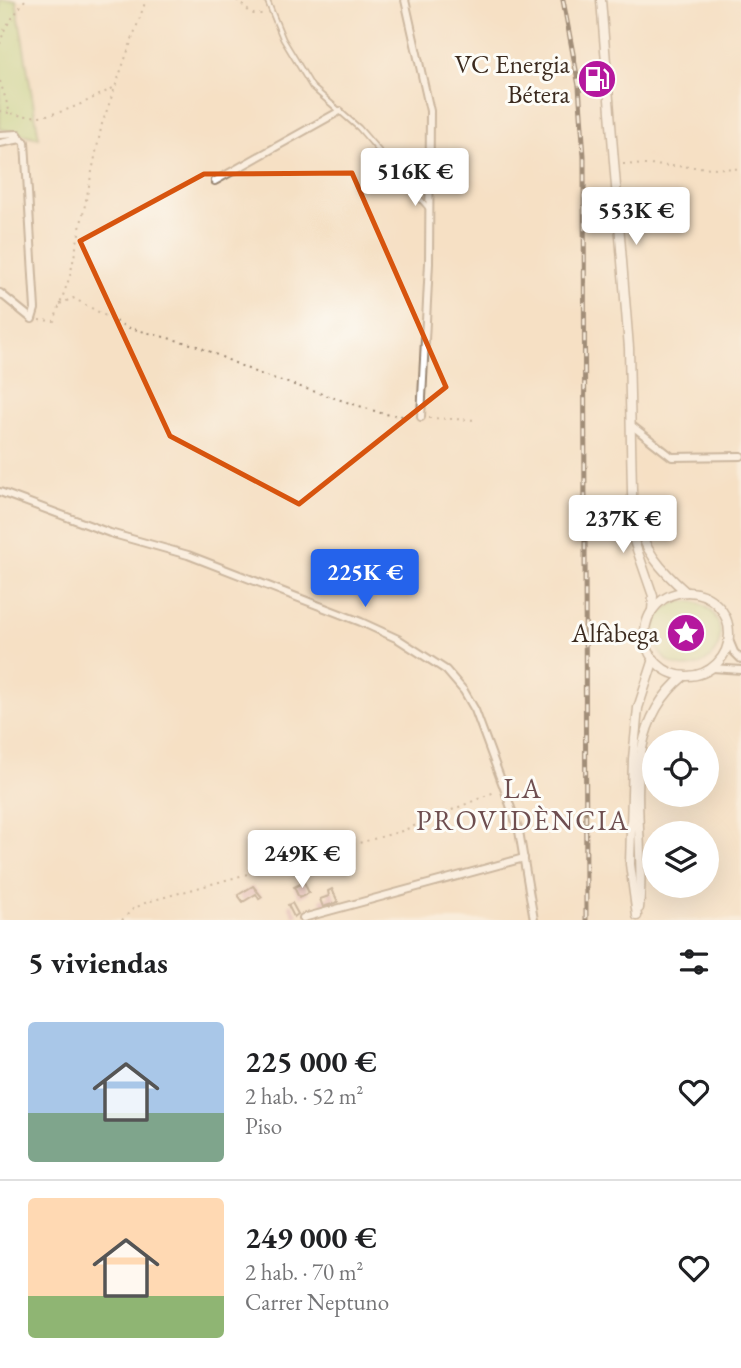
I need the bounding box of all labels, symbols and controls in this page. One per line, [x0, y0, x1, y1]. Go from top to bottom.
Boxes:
place label: VC Energia Bétera [455, 47, 571, 111]
fuel station icon: VC Energia Bétera [576, 58, 618, 100]
pin: 516K € [358, 148, 472, 208]
text: 516K € [377, 156, 453, 186]
pin: 553K € [579, 188, 693, 247]
text: 553K € [598, 195, 674, 225]
pin: 237K € [566, 496, 680, 555]
text: 237K € [585, 503, 661, 533]
pin: 225K € [308, 550, 422, 609]
text: 225K € [327, 557, 403, 587]
place icon: Alfàbega [665, 612, 707, 654]
place label: Alfàbega [571, 616, 660, 650]
map controls [642, 730, 719, 898]
button: locate [642, 730, 719, 807]
district label: LA PROVIDÈNCIA [416, 770, 630, 838]
button: layers [642, 821, 719, 898]
pin: 249K € [245, 830, 359, 890]
text: 249K € [264, 838, 340, 868]
text: 5 viviendas [28, 943, 168, 982]
icon: filters [675, 943, 713, 981]
text: 225 000 € [245, 1042, 377, 1081]
icon: home [84, 1050, 168, 1134]
icon: heart [675, 1073, 713, 1111]
text: 2 hab. · 52 m² [245, 1081, 364, 1111]
text: Piso [245, 1111, 282, 1141]
text: 249 000 € [245, 1218, 377, 1257]
icon: home [84, 1226, 168, 1310]
icon: heart [675, 1249, 713, 1287]
text: 2 hab. · 70 m² [245, 1257, 364, 1287]
text: Carrer Neptuno [245, 1287, 389, 1317]

